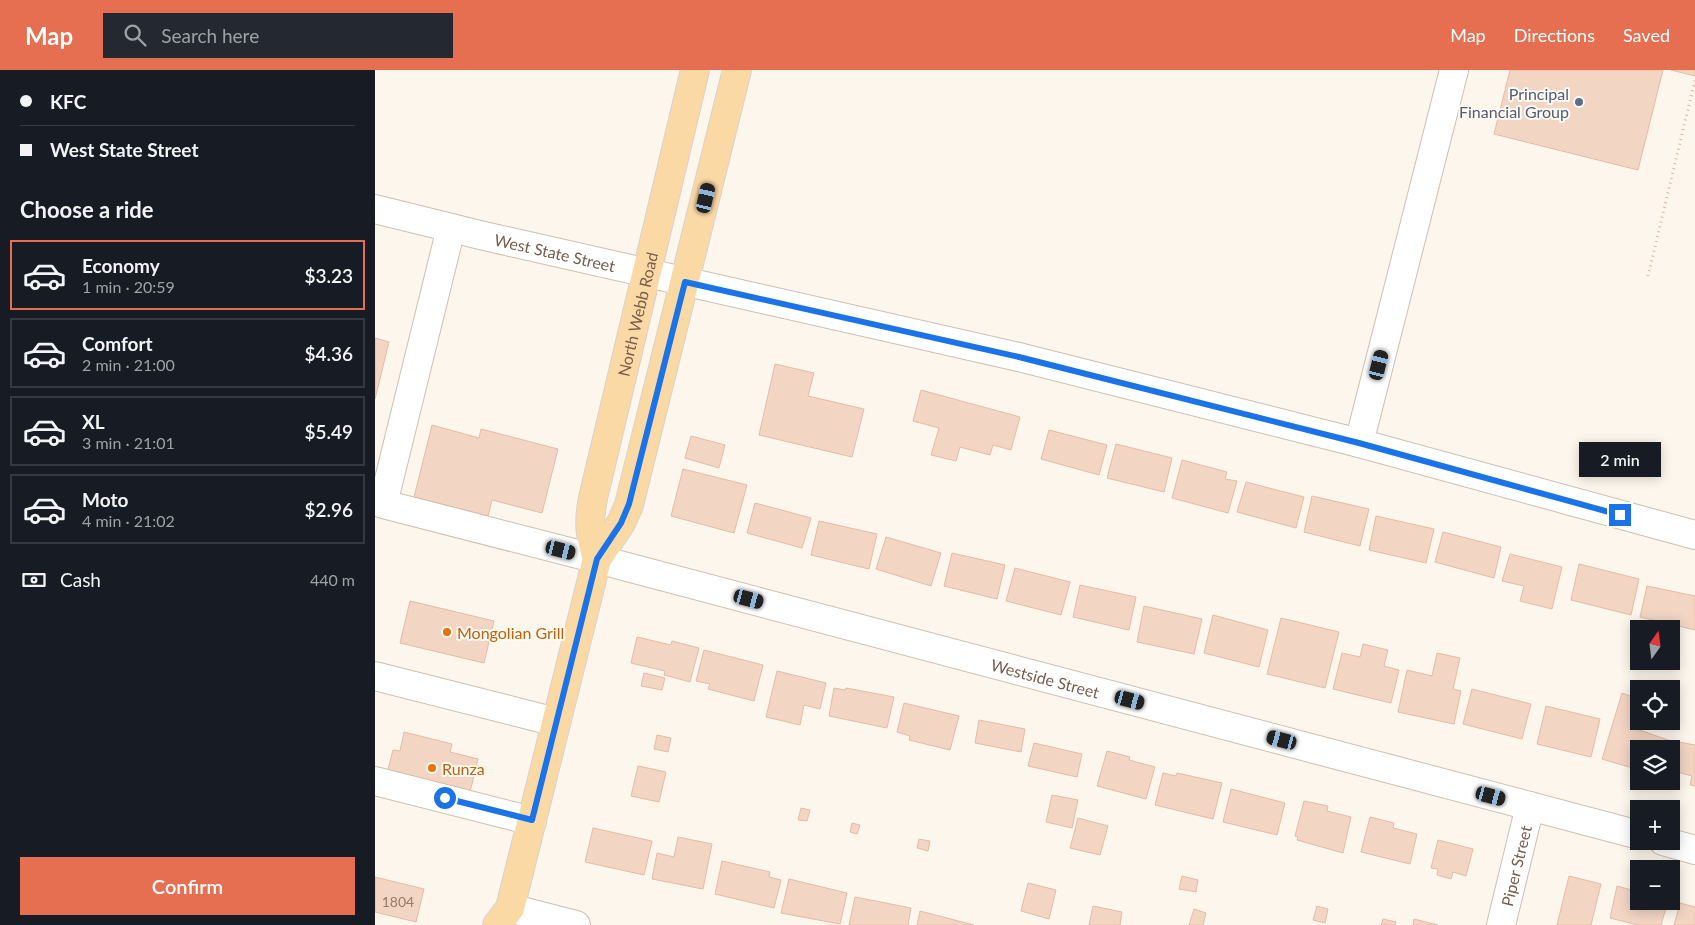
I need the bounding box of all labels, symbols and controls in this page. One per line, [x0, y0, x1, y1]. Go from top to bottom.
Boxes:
search box [103, 13, 453, 58]
text: Map [25, 21, 73, 50]
icon: search [121, 21, 149, 49]
text: Search here [161, 24, 259, 47]
text: Map [1450, 24, 1486, 46]
text: Directions [1514, 24, 1595, 46]
text: Saved [1623, 24, 1670, 46]
place label: Principal Financial Group [1459, 84, 1569, 121]
text: KFC [50, 90, 86, 113]
marker: Principal Financial Group [1573, 96, 1585, 108]
text: West State Street [50, 138, 198, 161]
car [695, 182, 716, 214]
text: Choose a ride [20, 196, 154, 223]
street label: West State Street [493, 229, 617, 275]
street label: North Webb Road [613, 250, 661, 378]
icon: car [22, 253, 67, 298]
text: Economy [82, 254, 160, 277]
text: $3.23 [304, 264, 353, 287]
text: 1 min · 20:59 [82, 277, 175, 296]
icon: car [22, 331, 67, 376]
text: Comfort [82, 332, 153, 355]
text: $4.36 [304, 342, 353, 365]
car [1368, 349, 1389, 381]
text: 2 min · 21:00 [82, 355, 175, 374]
icon: car [22, 409, 67, 454]
text: XL [82, 410, 105, 433]
text: $5.49 [304, 420, 353, 443]
text: 3 min · 21:01 [82, 433, 175, 452]
callout: 2 min [1579, 442, 1661, 478]
text: 2 min [1600, 450, 1640, 469]
icon: car [22, 487, 67, 532]
text: Moto [82, 488, 128, 511]
text: $2.96 [304, 498, 353, 521]
route end [1609, 504, 1631, 526]
text: 4 min · 21:02 [82, 511, 175, 530]
car [544, 539, 577, 561]
icon: cash [20, 566, 48, 594]
text: Cash [60, 568, 101, 591]
text: 440 m [310, 570, 355, 589]
car [732, 588, 765, 610]
north arrow [1630, 620, 1680, 670]
map controls [1630, 620, 1680, 910]
place label: Mongolian Grill [457, 623, 564, 642]
marker: Mongolian Grill [441, 626, 453, 638]
street label: Westside Street [989, 654, 1102, 701]
button: locate [1630, 680, 1680, 730]
car [1113, 689, 1146, 711]
car [1265, 729, 1298, 751]
button: layers [1630, 740, 1680, 790]
place label: Runza [442, 759, 485, 778]
marker: Runza [426, 762, 438, 774]
car [1474, 785, 1507, 807]
route start [434, 787, 456, 809]
button: + [1630, 800, 1680, 850]
street label: Piper Street [1496, 823, 1535, 908]
button: Confirm [20, 857, 355, 915]
button: − [1630, 860, 1680, 910]
house number: 1804 [382, 893, 414, 910]

